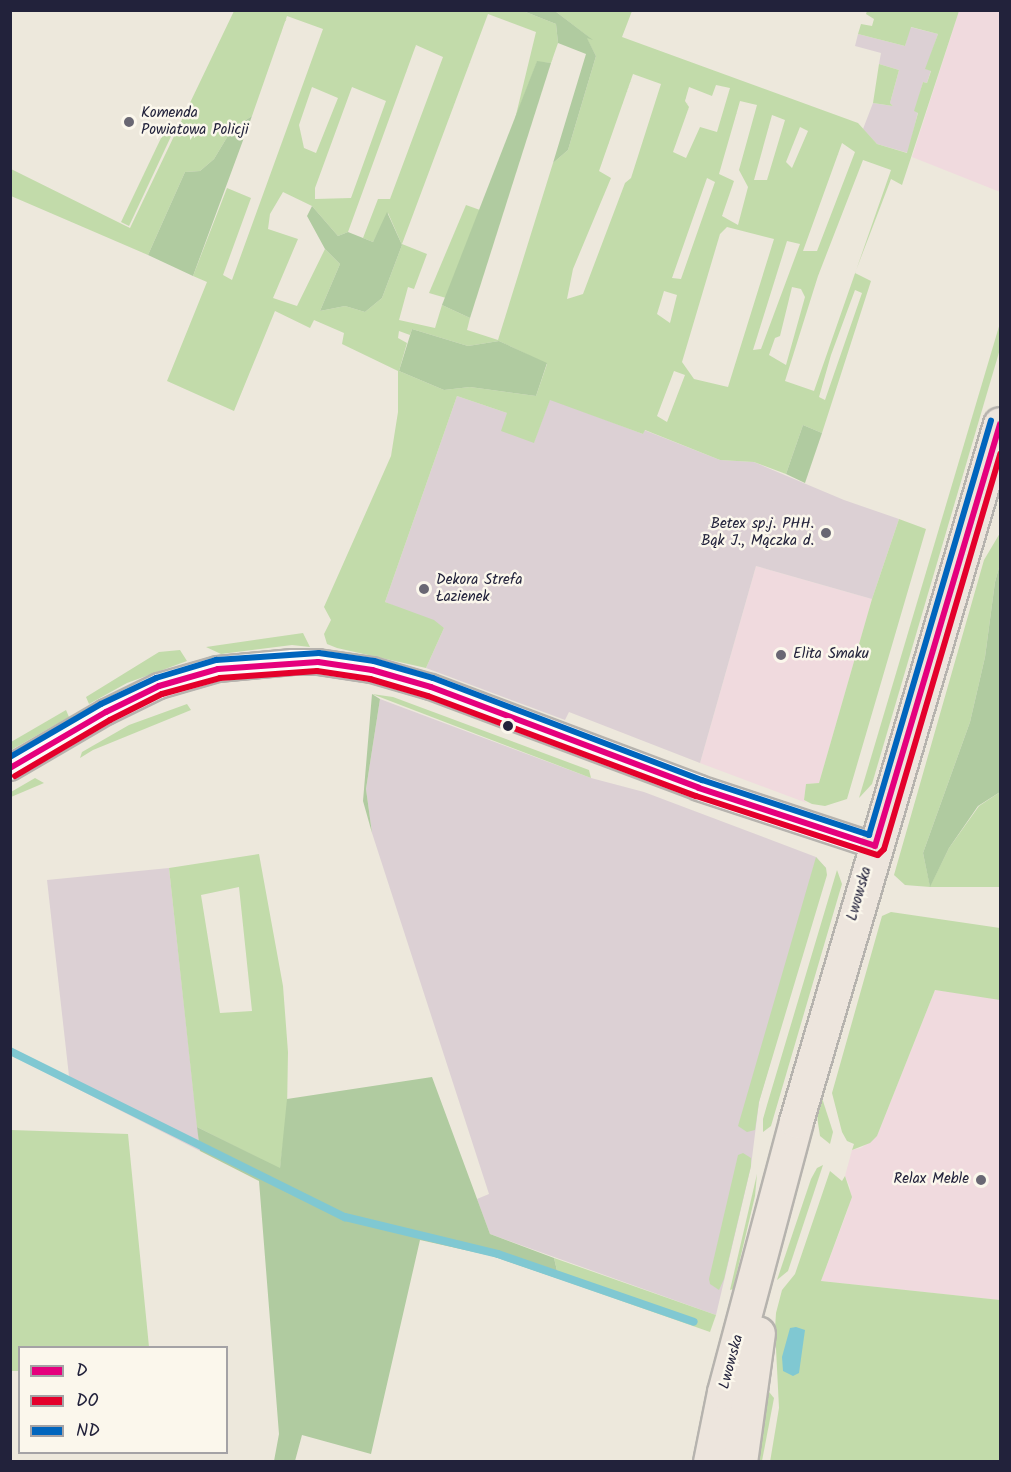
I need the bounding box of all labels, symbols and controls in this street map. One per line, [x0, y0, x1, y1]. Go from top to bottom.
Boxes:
place label: Komenda Powiatowa Policji [141, 104, 249, 139]
marker: Komenda Powiatowa Policji [122, 115, 136, 129]
place label: Betex sp.j. PHH. Bąk J., Mączka d. [701, 515, 814, 550]
marker: Betex sp.j. PHH. Bąk J., Mączka d. [819, 526, 833, 540]
place label: Dekora Strefa Łazienek [436, 571, 522, 606]
marker: Dekora Strefa Łazienek [417, 582, 431, 596]
place label: Elita Smaku [793, 646, 869, 664]
marker: Elita Smaku [774, 648, 788, 662]
unlabelled marker [502, 720, 514, 732]
street label: Lwowska [844, 865, 876, 923]
place label: Relax Meble [893, 1171, 969, 1189]
marker: Relax Meble [974, 1173, 988, 1187]
street label: Lwowska [716, 1333, 748, 1391]
legend [18, 1346, 228, 1454]
text: D [76, 1357, 88, 1386]
text: DO [76, 1387, 99, 1416]
text: ND [76, 1417, 100, 1446]

